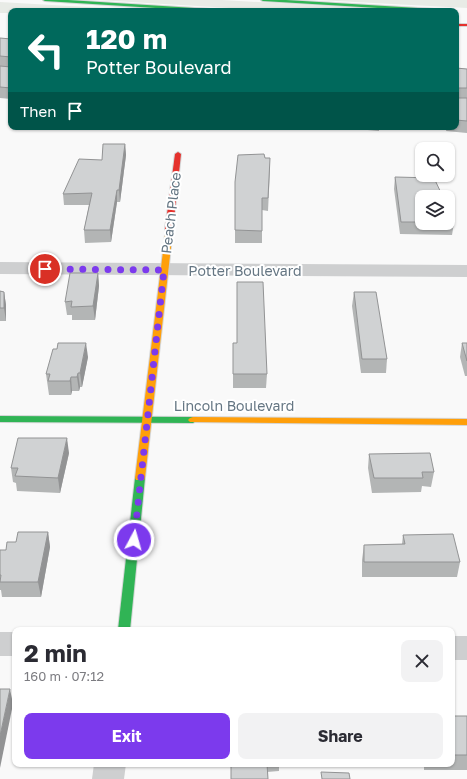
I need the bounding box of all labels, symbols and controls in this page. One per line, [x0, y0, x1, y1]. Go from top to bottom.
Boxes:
text: 120 m [86, 22, 167, 55]
icon: left [20, 24, 72, 76]
text: Potter Boulevard [86, 56, 232, 78]
icon: arrive [64, 100, 86, 122]
text: Then [20, 102, 56, 120]
map controls [415, 142, 455, 230]
button: search [415, 142, 455, 182]
street label: Peach Place [157, 171, 184, 255]
button: layers [415, 190, 455, 230]
pin [28, 252, 62, 286]
icon: arrive [34, 258, 56, 280]
street label: Potter Boulevard [188, 262, 302, 279]
street label: Lincoln Boulevard [174, 397, 294, 414]
position arrow [113, 519, 155, 561]
text: 2 min [24, 638, 87, 667]
button: close [401, 640, 443, 682]
text: 160 m · 07:12 [24, 668, 104, 684]
button: Exit [24, 713, 230, 759]
button: Share [238, 713, 443, 759]

